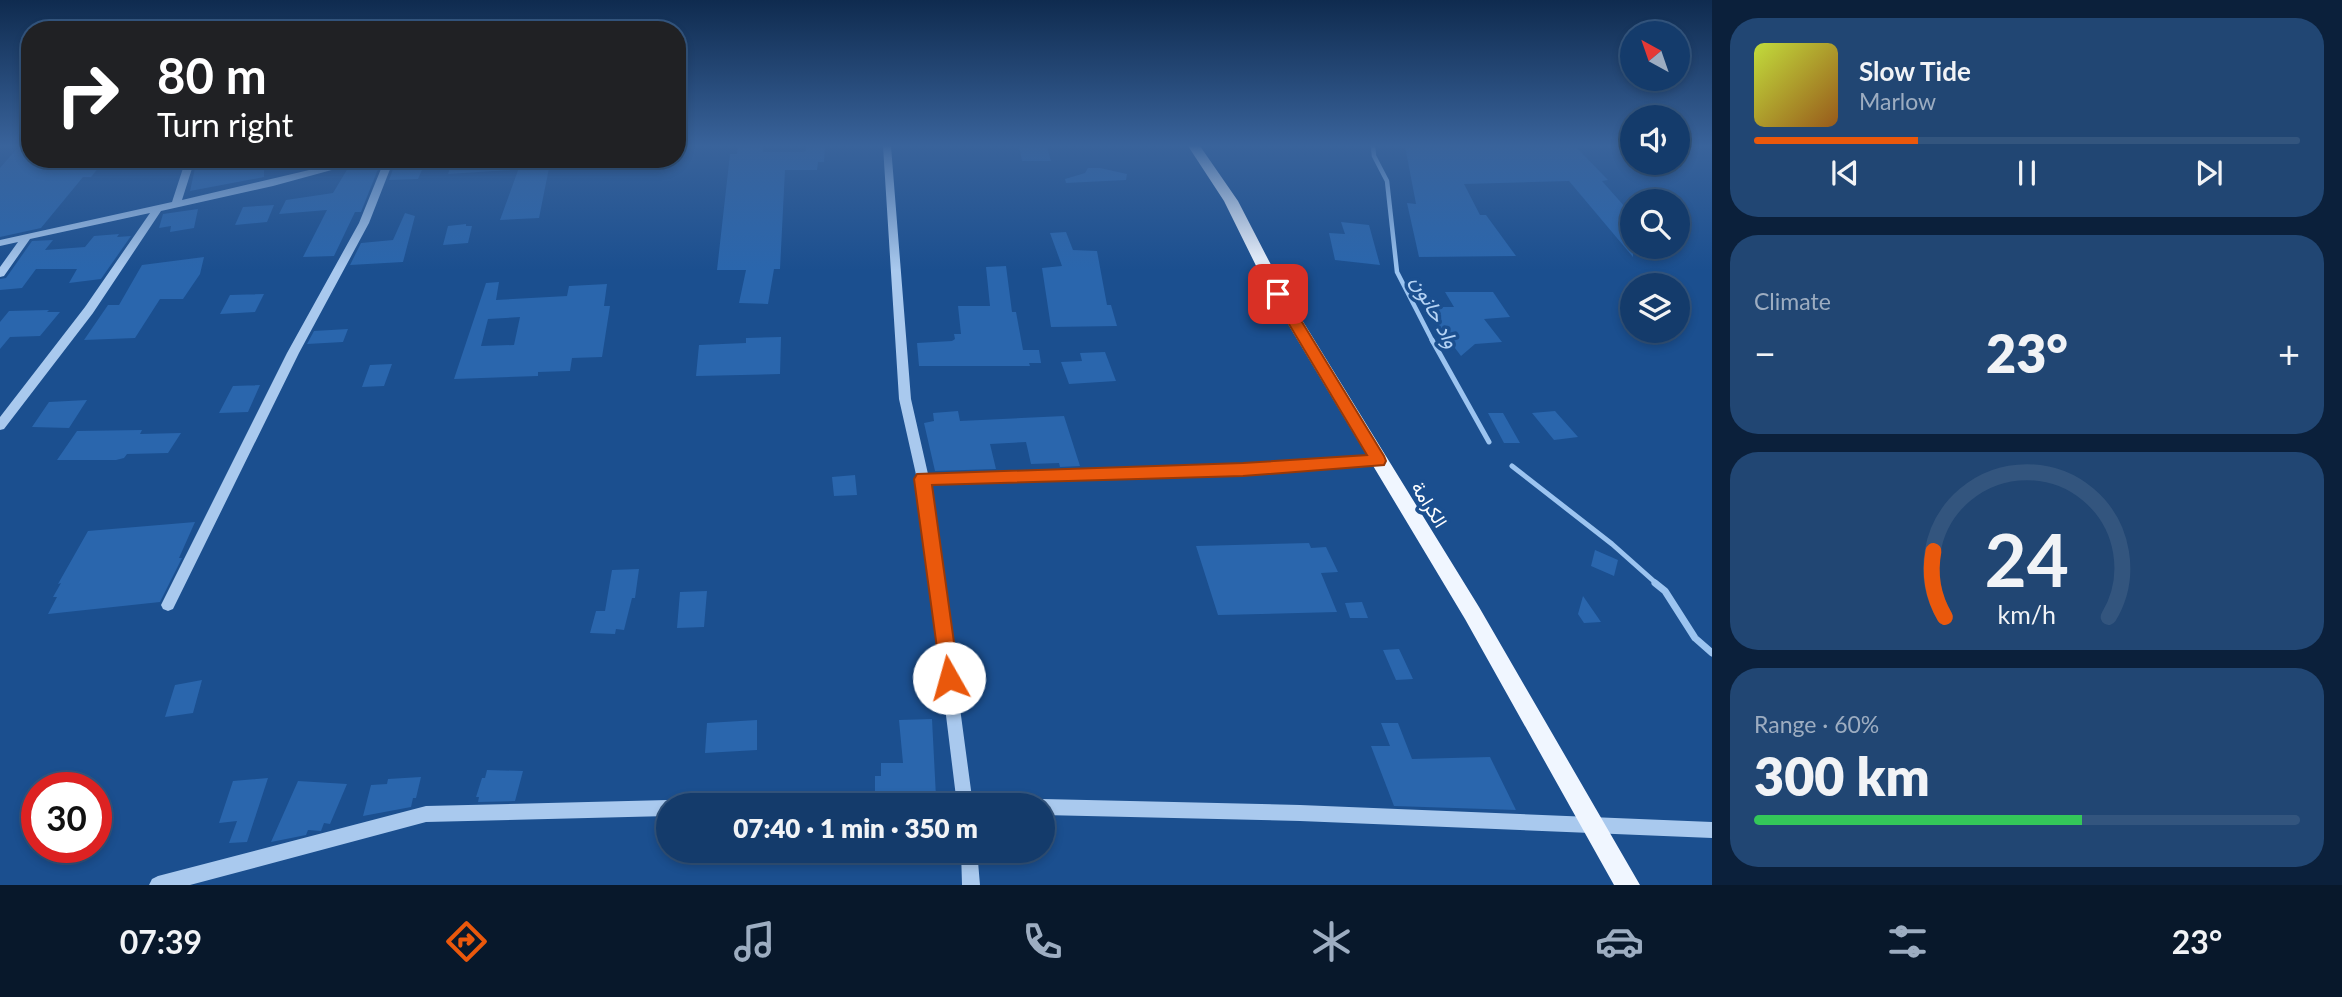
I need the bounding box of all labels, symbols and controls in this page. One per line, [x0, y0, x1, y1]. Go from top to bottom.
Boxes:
north arrow [1620, 21, 1690, 91]
map controls [1620, 21, 1690, 343]
text: 80 m [157, 46, 267, 104]
icon: right [42, 49, 133, 140]
text: Slow Tide [1859, 55, 1971, 87]
text: Marlow [1859, 87, 1936, 115]
text: Turn right [157, 105, 293, 144]
button: sound [1620, 105, 1690, 175]
icon: previous [1826, 154, 1864, 192]
icon: pause [2008, 154, 2046, 192]
icon: next [2190, 154, 2228, 192]
button: search [1620, 189, 1690, 259]
pin [1248, 264, 1308, 324]
water label: واد حانون [1405, 271, 1466, 353]
button: layers [1620, 273, 1690, 343]
icon: arrive [1259, 275, 1297, 313]
text: Climate [1754, 287, 1831, 315]
text: 23° [1986, 322, 2068, 384]
text: − [1754, 330, 1776, 376]
text: + [2278, 330, 2300, 376]
street label: الكرامة [1406, 477, 1453, 532]
text: 24 [1985, 515, 2069, 603]
text: km/h [1998, 599, 2056, 629]
position arrow [912, 641, 986, 715]
text: Range · 60% [1754, 710, 1879, 738]
text: 300 km [1754, 745, 1930, 807]
speed limit sign: 30 [21, 772, 112, 863]
text: 07:40 · 1 min · 350 m [733, 812, 978, 844]
icon: directions [442, 917, 491, 966]
icon: music [730, 917, 779, 966]
icon: phone [1018, 917, 1067, 966]
icon: climate [1307, 917, 1356, 966]
icon: car [1595, 917, 1644, 966]
icon: filters [1883, 917, 1932, 966]
text: 07:39 [120, 922, 202, 961]
text: 23° [2172, 922, 2222, 961]

